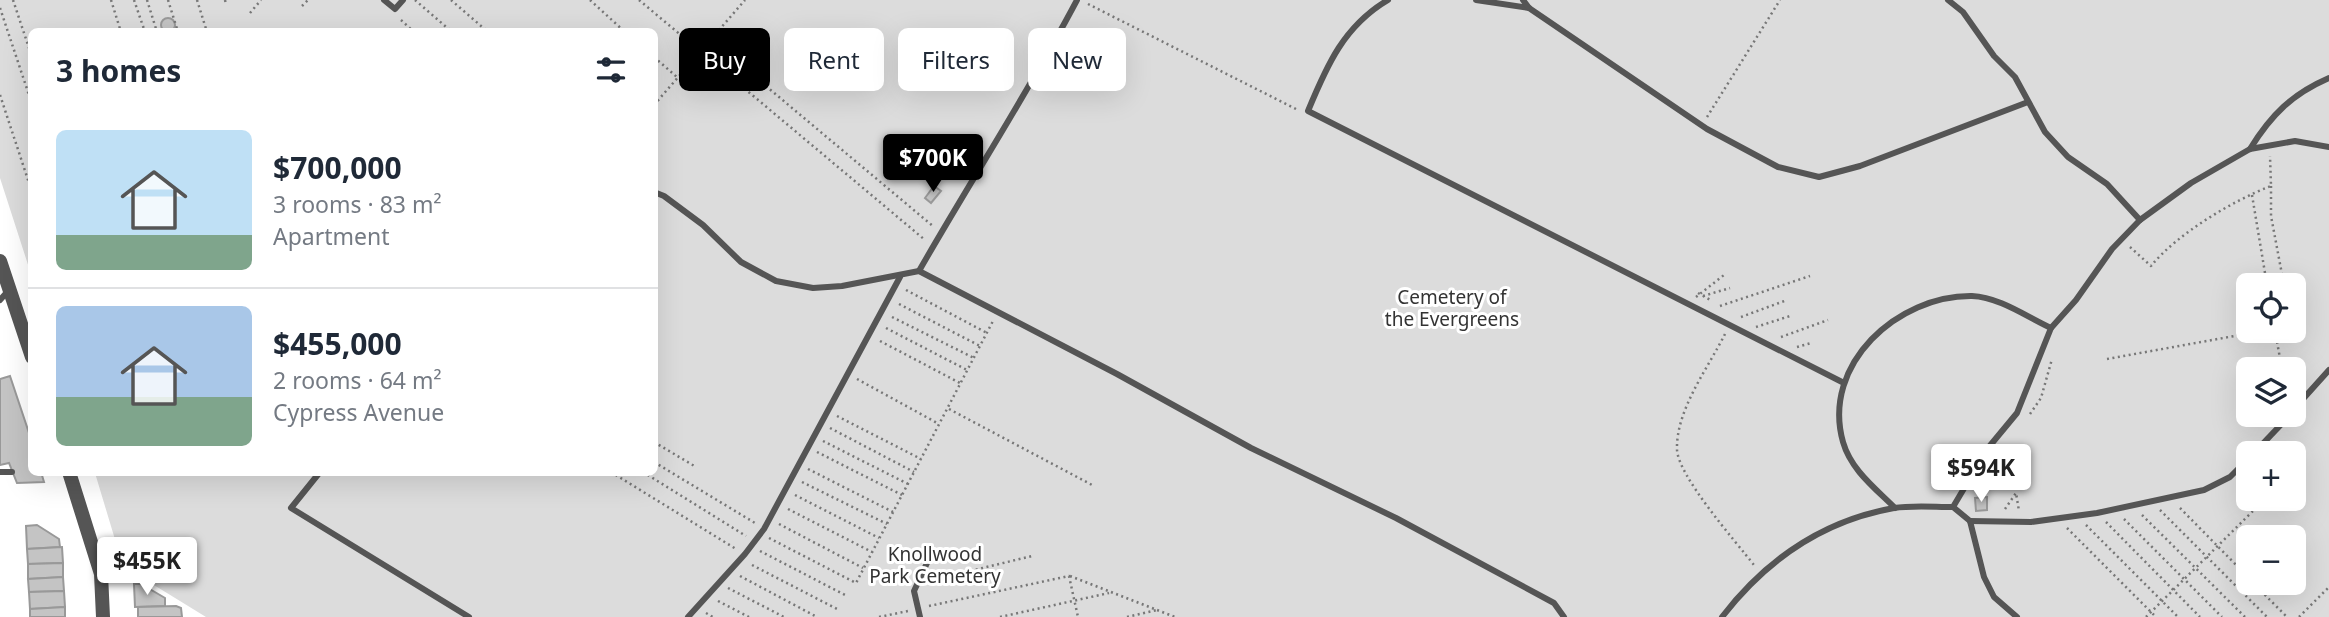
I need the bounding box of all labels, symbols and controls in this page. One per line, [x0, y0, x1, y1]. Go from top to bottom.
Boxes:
chip: Buy [679, 28, 770, 91]
chip: Rent [784, 28, 884, 91]
chip: Filters [898, 28, 1014, 91]
chip: New [1028, 28, 1126, 91]
text: 3 homes [56, 50, 181, 91]
icon: filters [592, 51, 630, 89]
pin: $700K [884, 134, 982, 194]
text: $700K [899, 141, 967, 173]
text: $700,000 [273, 147, 402, 188]
icon: home [112, 158, 196, 242]
text: 3 rooms · 83 m² [273, 188, 442, 220]
text: Apartment [273, 220, 390, 252]
map controls [2236, 273, 2306, 595]
button: locate [2236, 273, 2306, 343]
park label: Cemetery of the Evergreens [1385, 284, 1519, 332]
text: $455,000 [273, 323, 402, 364]
icon: home [112, 334, 196, 418]
button: layers [2236, 357, 2306, 427]
text: 2 rooms · 64 m² [273, 364, 442, 396]
text: Cypress Avenue [273, 396, 444, 428]
button: + [2236, 441, 2306, 511]
pin: $594K [1932, 444, 2030, 504]
text: $594K [1947, 451, 2015, 483]
button: − [2236, 525, 2306, 595]
pin: $455K [98, 538, 196, 597]
park label: Knollwood Park Cemetery [869, 541, 1001, 589]
text: $455K [113, 544, 181, 576]

